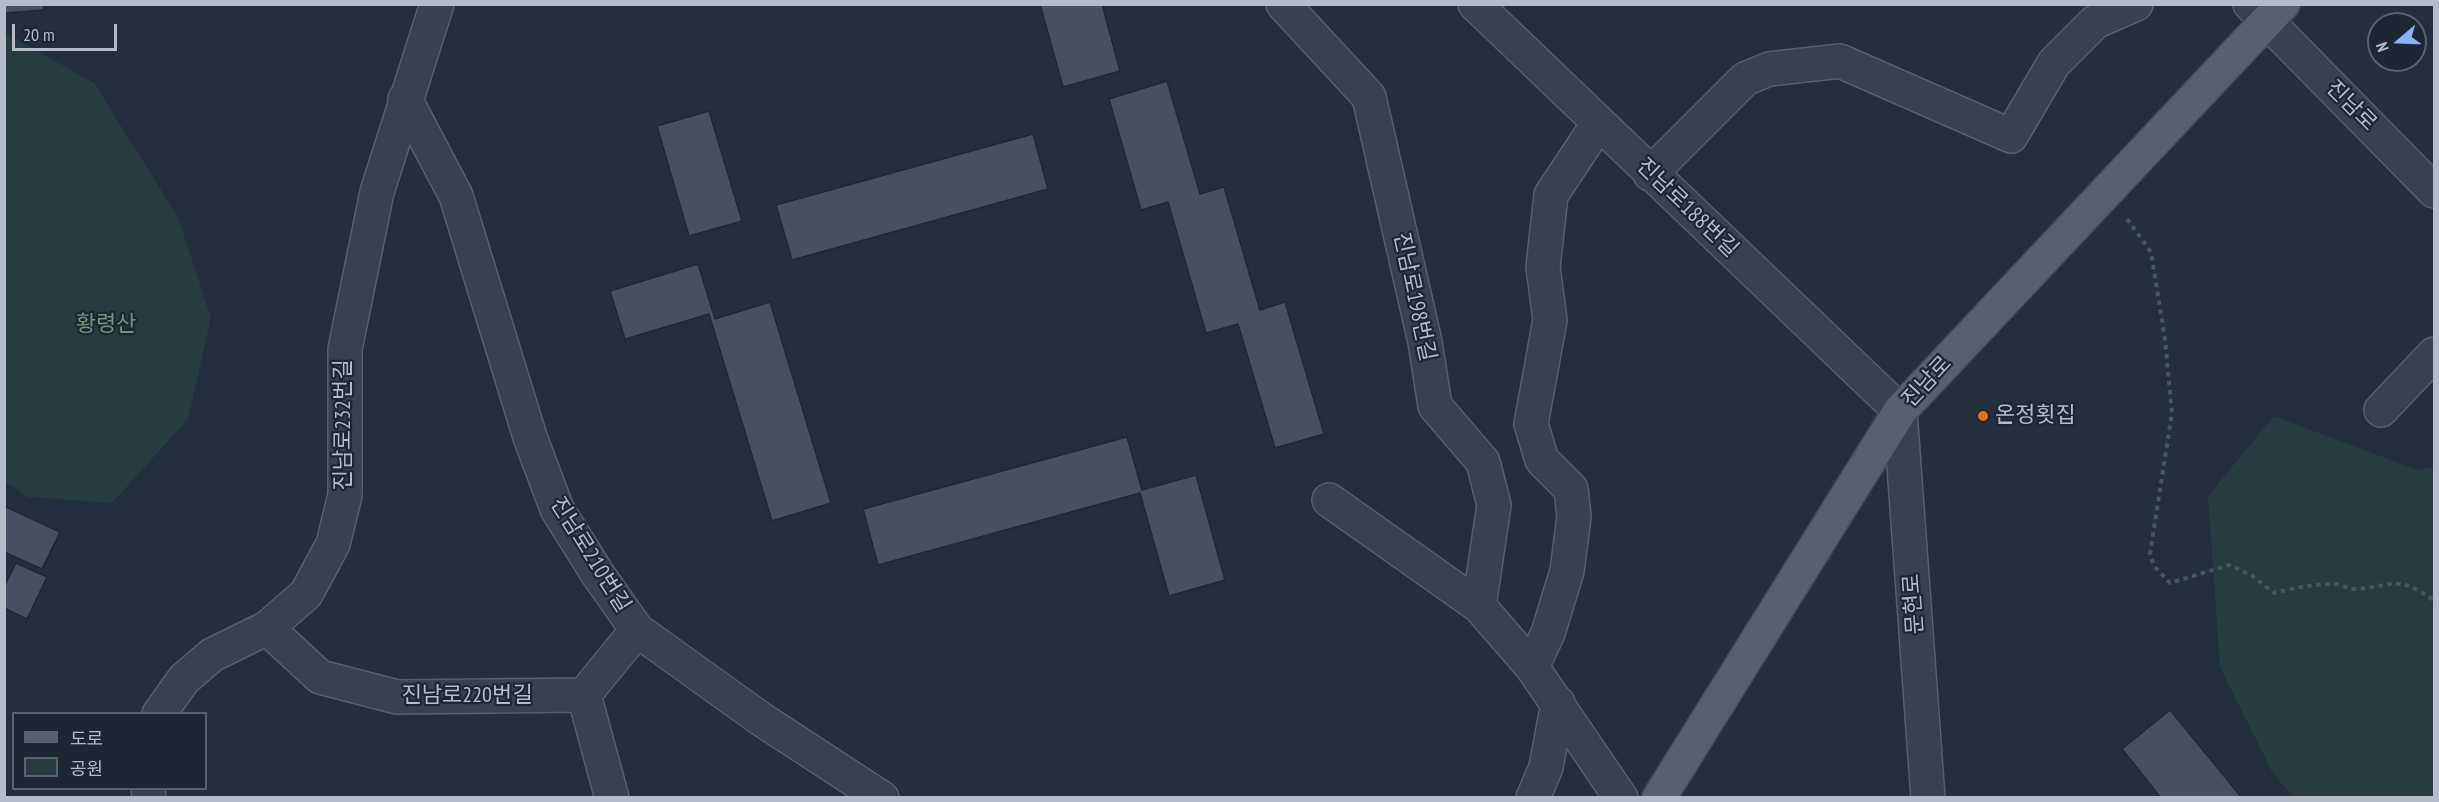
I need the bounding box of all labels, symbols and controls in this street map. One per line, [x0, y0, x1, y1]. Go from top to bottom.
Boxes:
scale bar [15, 12, 120, 50]
north arrow [2367, 12, 2427, 72]
text: 20 m [23, 23, 55, 46]
text: N [2371, 40, 2393, 55]
street label: 진남로 [2320, 75, 2382, 137]
street label: 진남로188번길 [1631, 153, 1743, 263]
street label: 진남로198번길 [1387, 230, 1441, 364]
park label: 황령산 [76, 312, 136, 338]
street label: 진남로 [1897, 351, 1957, 413]
street label: 진남로232번길 [331, 360, 357, 490]
place label: 온정횟집 [1995, 403, 2076, 429]
marker: 온정횟집 [1976, 409, 1990, 423]
street label: 진남로210번길 [544, 493, 636, 617]
street label: 문현로 [1899, 573, 1929, 635]
street label: 진남로220번길 [402, 683, 532, 709]
legend [12, 712, 207, 790]
text: 도로 [70, 727, 103, 750]
text: 공원 [70, 757, 103, 780]

